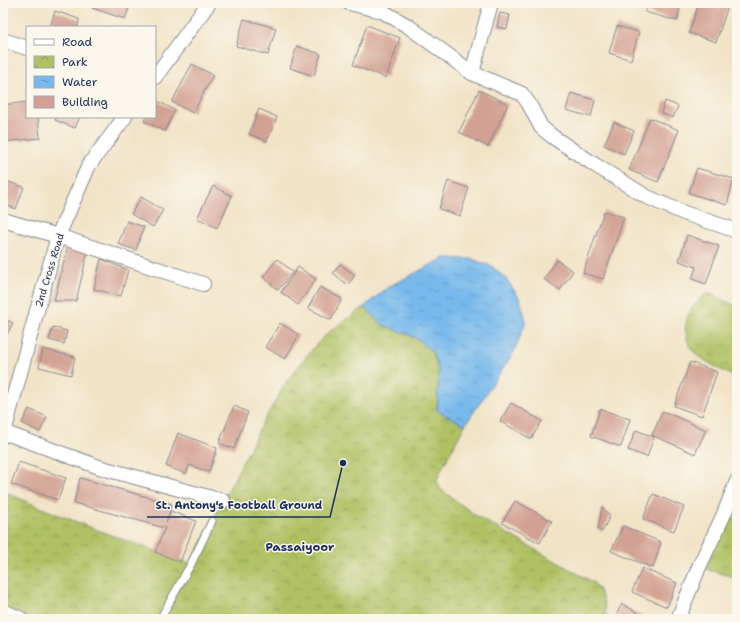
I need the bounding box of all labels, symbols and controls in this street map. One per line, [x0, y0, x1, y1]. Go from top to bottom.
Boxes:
legend [26, 26, 156, 118]
text: Road [62, 34, 93, 50]
text: Park [62, 54, 88, 70]
text: Water [62, 74, 98, 90]
text: Building [62, 94, 108, 110]
street label: 2nd Cross Road [32, 231, 67, 309]
callout: St. Antony's Football Ground [147, 494, 330, 517]
text: St. Antony's Football Ground [156, 498, 323, 513]
district label: Passaiyoor [266, 539, 335, 555]

